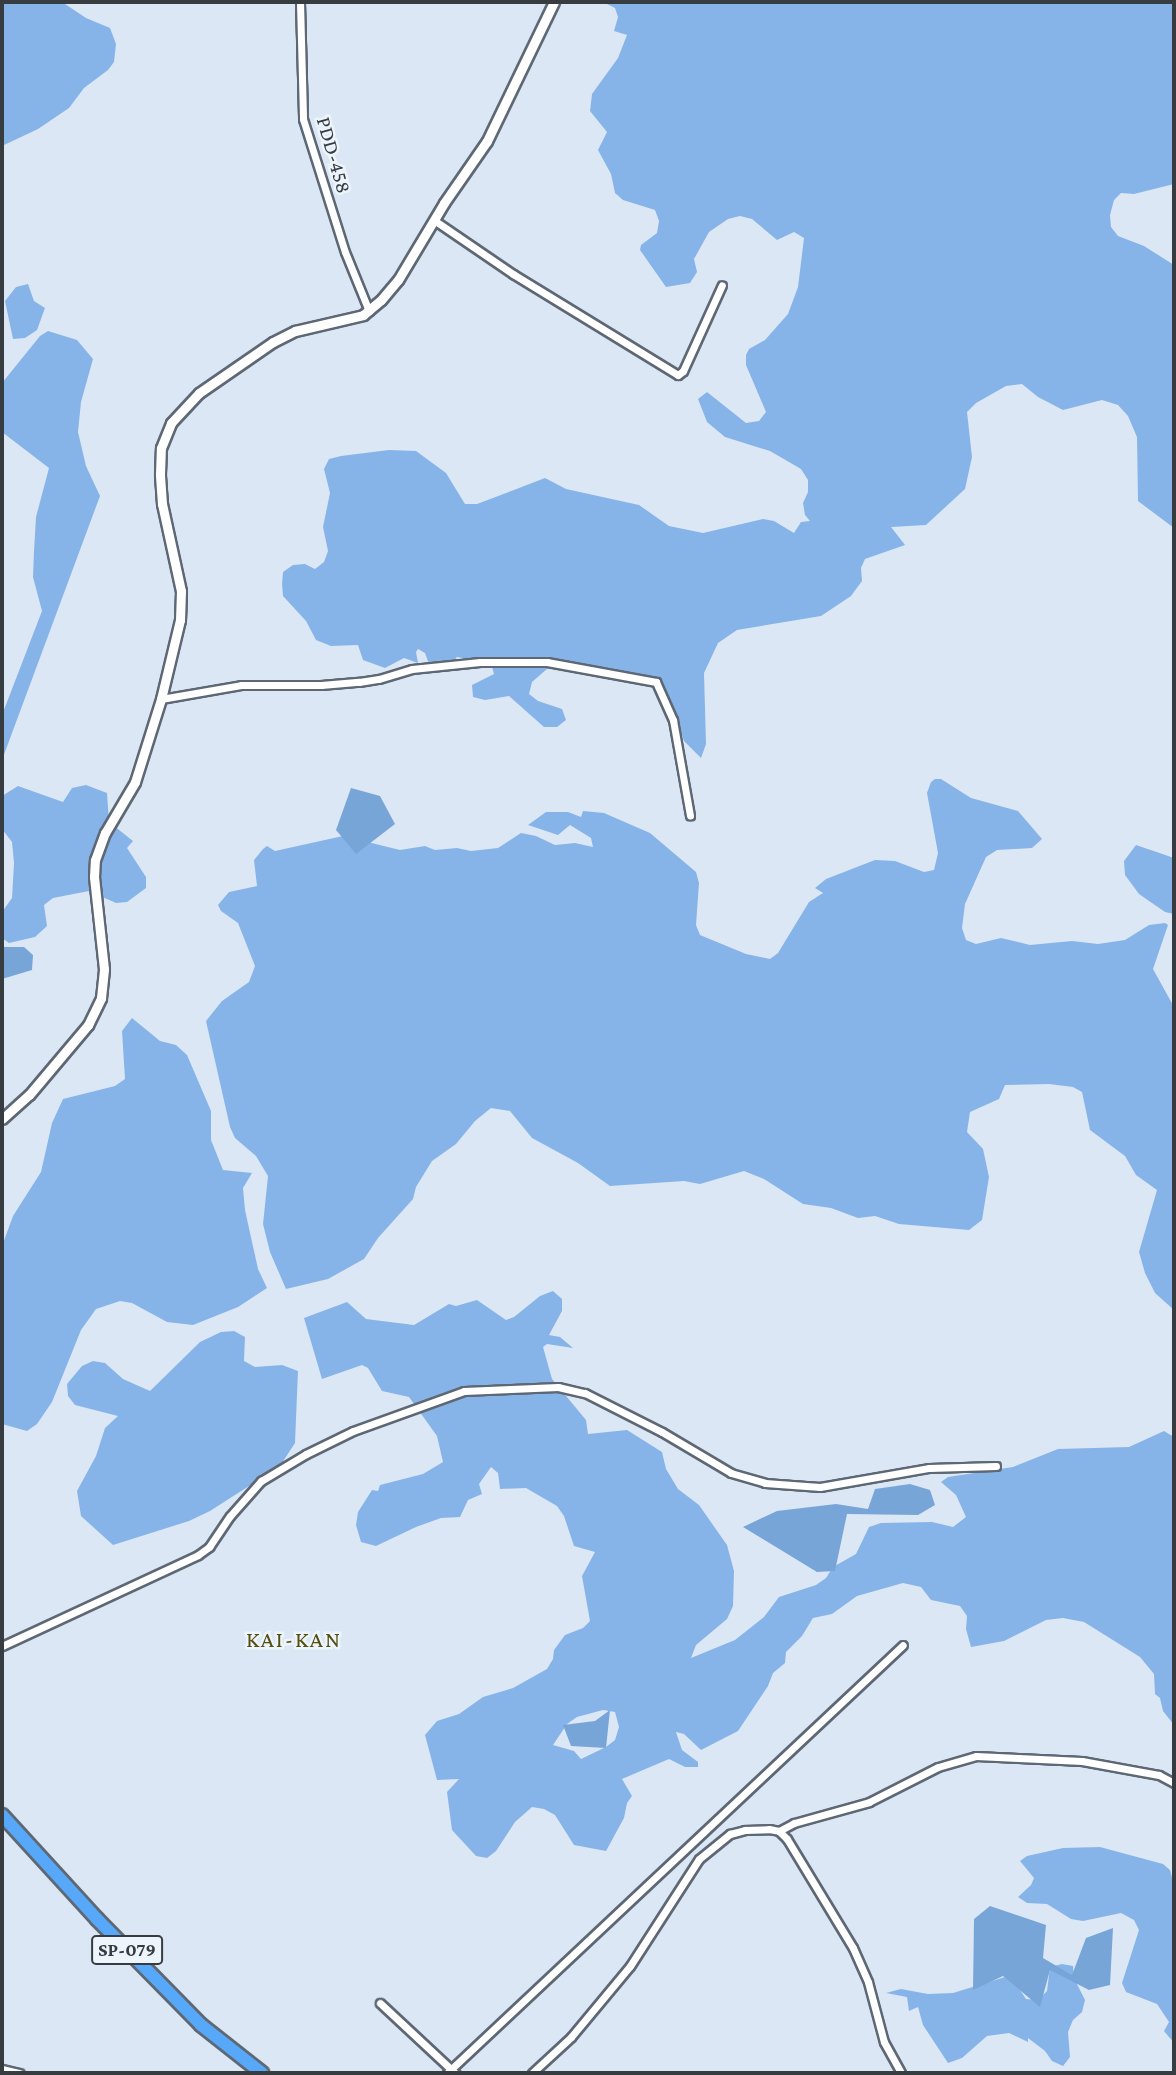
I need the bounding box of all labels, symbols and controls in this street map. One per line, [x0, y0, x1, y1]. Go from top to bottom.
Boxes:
street label: PDD-458 [311, 114, 357, 196]
district label: KAI-KAN [247, 1625, 341, 1653]
road number: SP-079 [90, 1934, 164, 1966]

